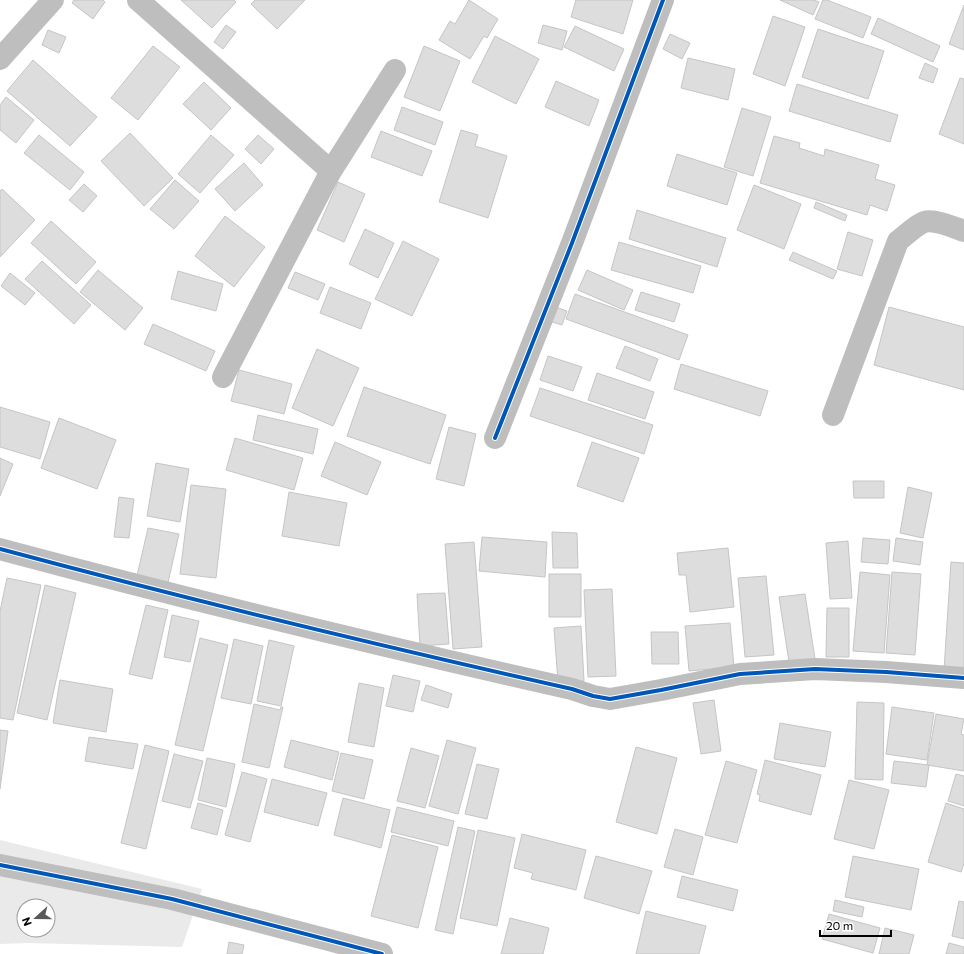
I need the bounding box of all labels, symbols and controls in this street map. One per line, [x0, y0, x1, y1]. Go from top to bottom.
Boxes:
north arrow [16, 898, 56, 938]
scale bar [820, 912, 891, 938]
text: N [19, 916, 34, 928]
text: 20 m [826, 918, 853, 932]

